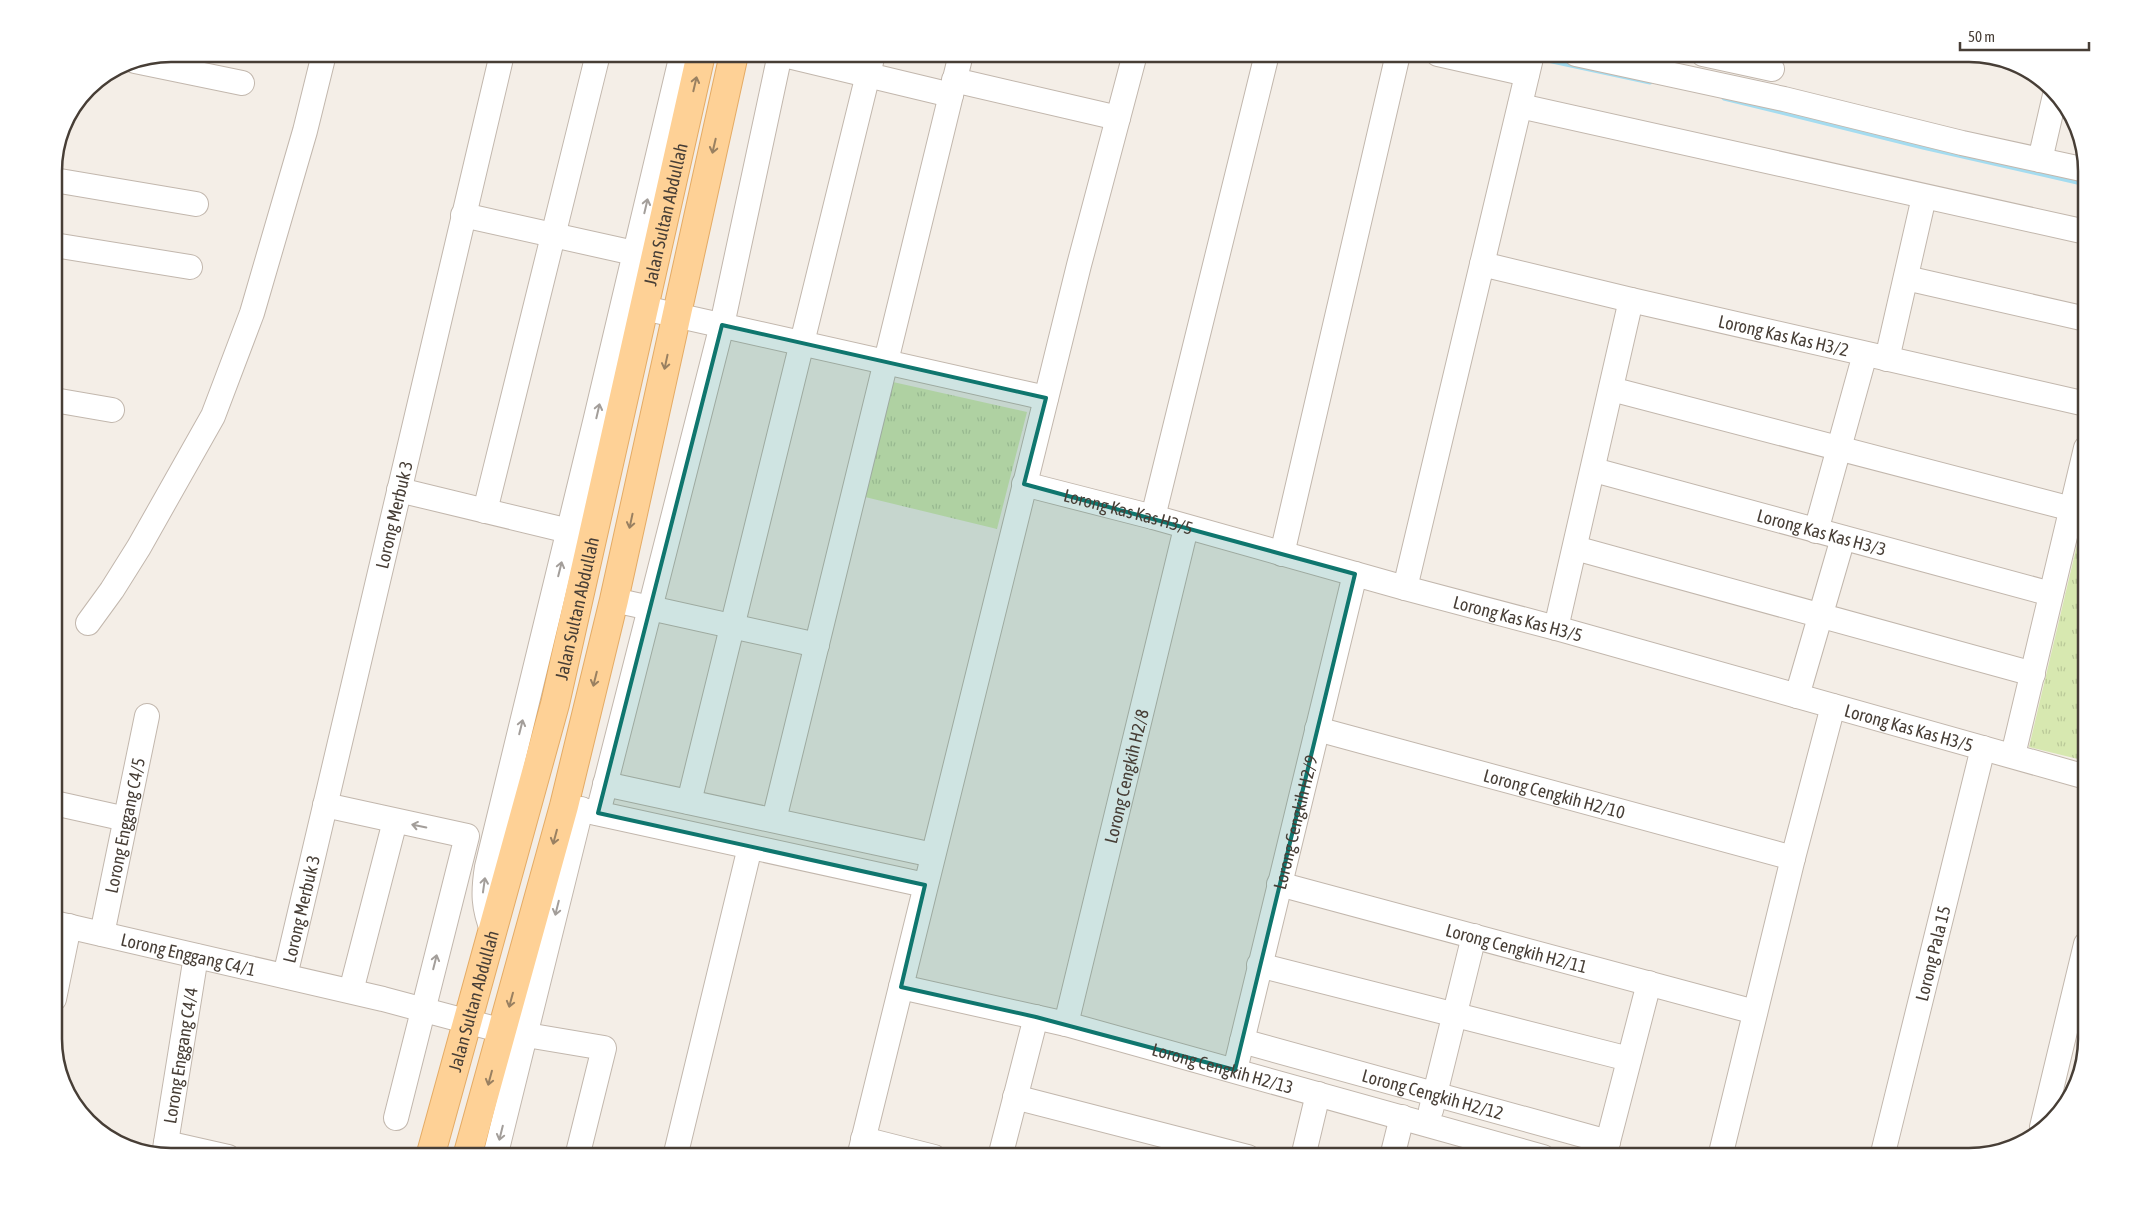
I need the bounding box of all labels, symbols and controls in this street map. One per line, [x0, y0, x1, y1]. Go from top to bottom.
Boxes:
scale bar [1960, 20, 2089, 52]
text: 50 m [1968, 28, 1995, 45]
one-way arrow [690, 76, 700, 92]
one-way arrow [709, 137, 718, 153]
street label: Jalan Sultan Abdullah [639, 141, 691, 287]
one-way arrow [642, 198, 651, 214]
street label: Lorong Kas Kas H3/2 [1717, 310, 1851, 360]
one-way arrow [661, 354, 670, 370]
one-way arrow [594, 403, 603, 419]
street label: Lorong Merbuk 3 [371, 459, 416, 570]
street label: Lorong Kas Kas H3/5 [1062, 484, 1196, 538]
street label: Lorong Kas Kas H3/3 [1755, 504, 1889, 559]
one-way arrow [626, 512, 635, 528]
street label: Jalan Sultan Abdullah [550, 535, 603, 682]
one-way arrow [556, 561, 565, 577]
street label: Lorong Kas Kas H3/5 [1451, 591, 1585, 646]
one-way arrow [590, 671, 599, 687]
street label: Lorong Kas Kas H3/5 [1842, 699, 1976, 755]
street label: Lorong Cengkih H2/8 [1100, 707, 1152, 845]
one-way arrow [517, 719, 526, 735]
street label: Lorong Cengkih H2/9 [1269, 753, 1321, 891]
street label: Lorong Enggang C4/5 [100, 756, 149, 895]
street label: Lorong Cengkih H2/10 [1481, 764, 1627, 823]
one-way arrow [412, 821, 428, 830]
one-way arrow [550, 828, 560, 844]
street label: Lorong Merbuk 3 [278, 853, 324, 965]
one-way arrow [480, 877, 490, 893]
one-way arrow [552, 899, 561, 915]
street label: Lorong Pala 15 [1910, 903, 1954, 1003]
street label: Lorong Cengkih H2/11 [1444, 919, 1590, 977]
street label: Lorong Enggang C4/1 [119, 928, 258, 980]
street label: Jalan Sultan Abdullah [444, 928, 503, 1074]
one-way arrow [431, 955, 440, 971]
street label: Lorong Enggang C4/4 [159, 986, 201, 1125]
one-way arrow [506, 991, 516, 1007]
street label: Lorong Cengkih H2/13 [1150, 1038, 1296, 1097]
street label: Lorong Cengkih H2/12 [1360, 1064, 1506, 1123]
one-way arrow [485, 1070, 495, 1086]
one-way arrow [495, 1125, 505, 1141]

